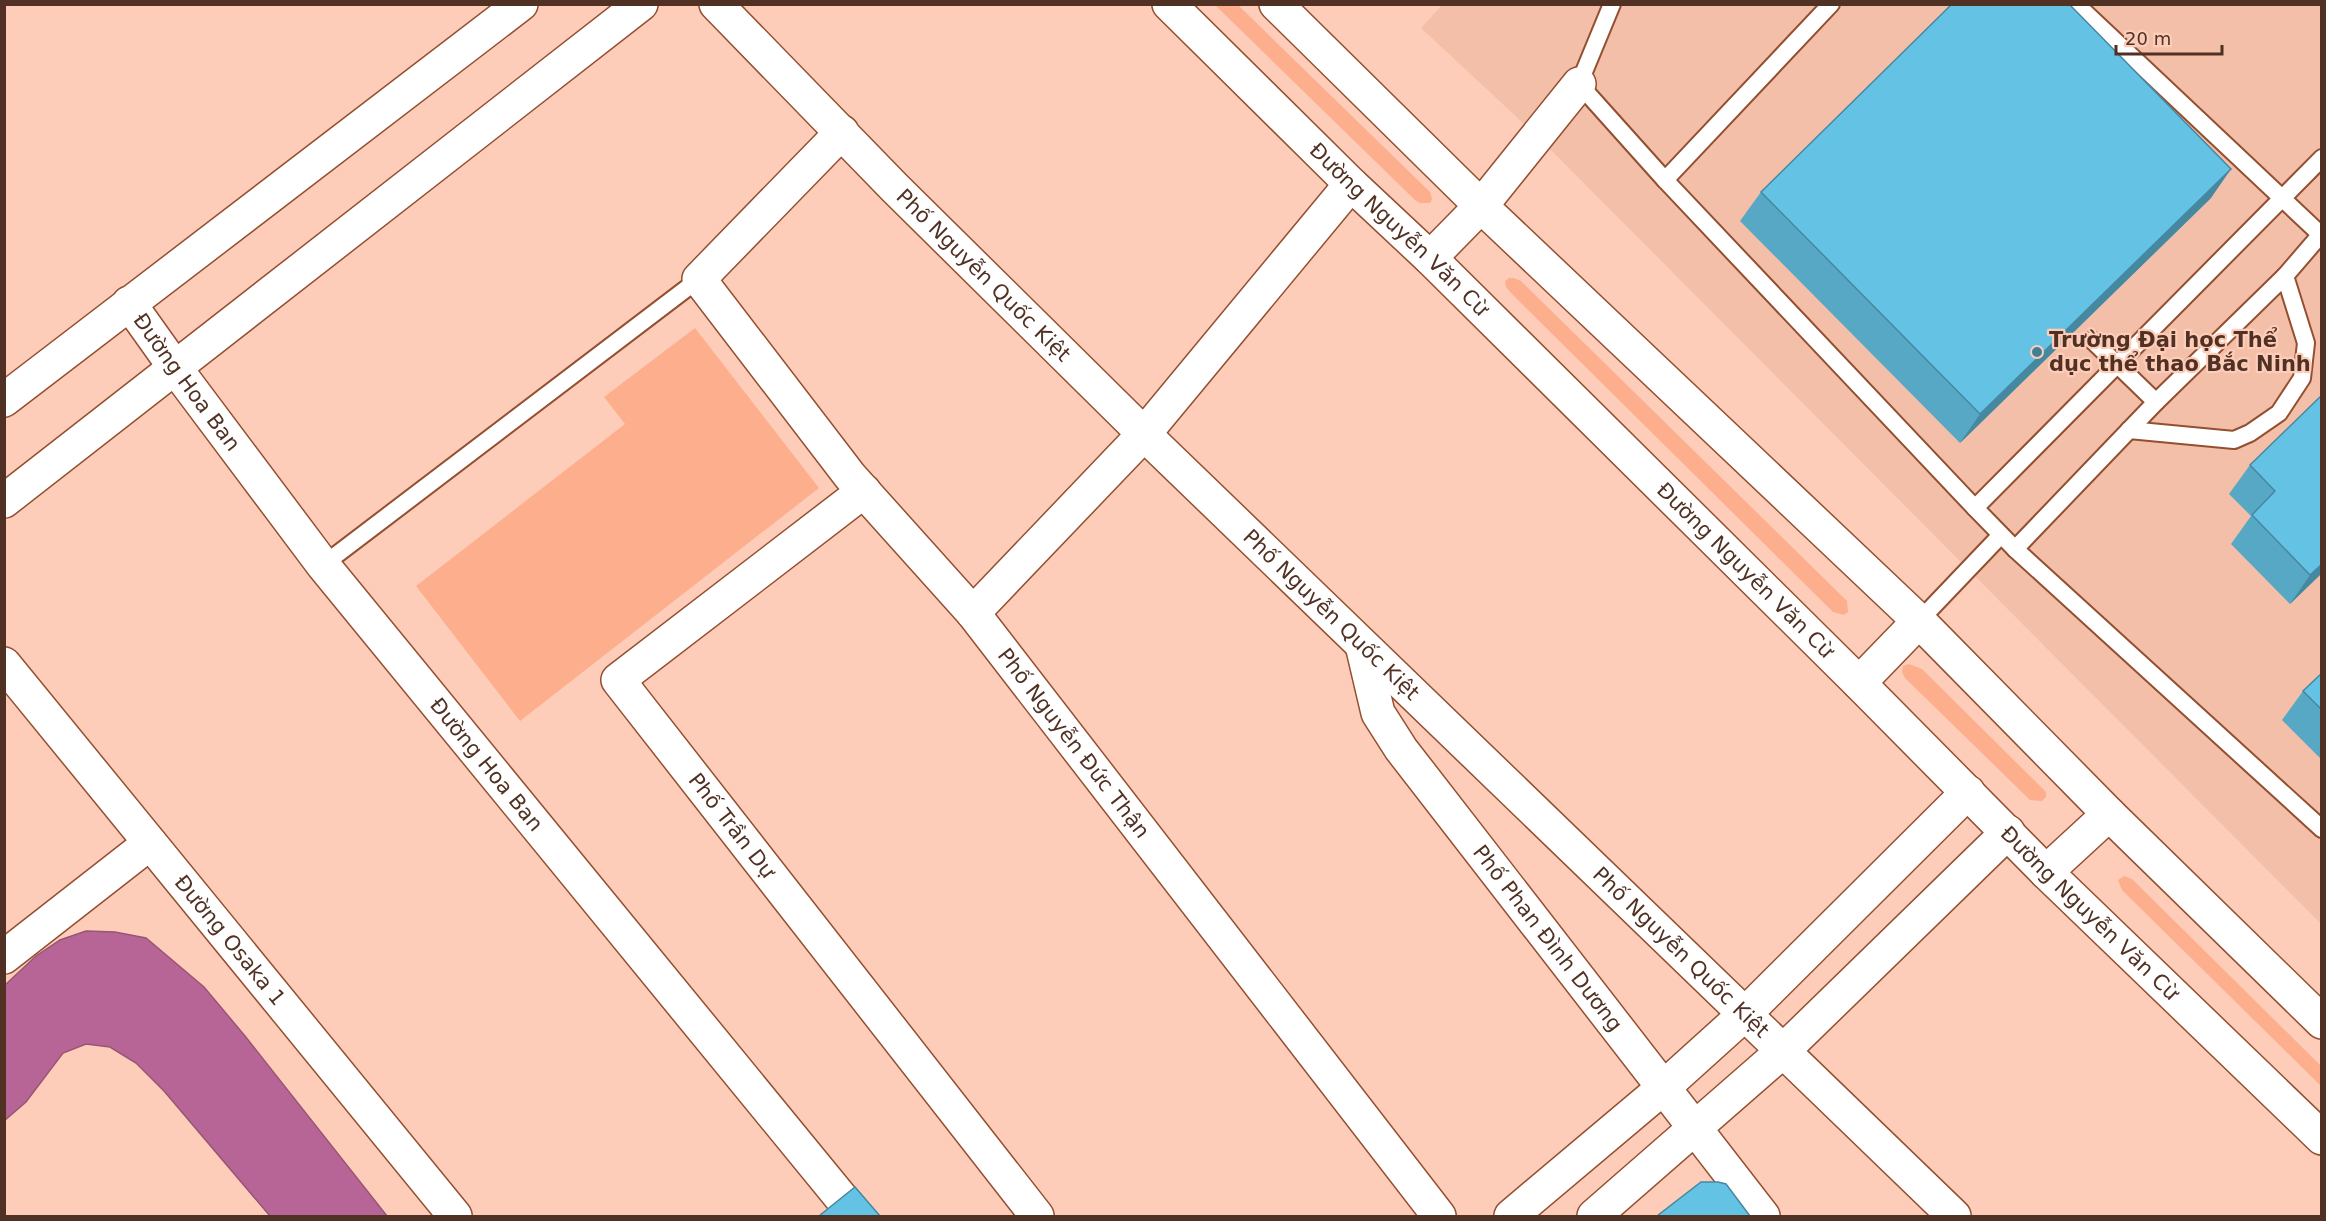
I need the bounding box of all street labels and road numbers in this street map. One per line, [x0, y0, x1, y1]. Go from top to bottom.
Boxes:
street label: Đường Nguyễn Văn Cừ [1305, 138, 1494, 322]
street label: Phố Nguyễn Quốc Kiệt [891, 184, 1075, 366]
street label: Đường Hoa Ban [128, 309, 245, 456]
street label: Đường Nguyễn Văn Cừ [1652, 478, 1840, 664]
street label: Phố Nguyễn Quốc Kiệt [1238, 525, 1424, 705]
street label: Phố Nguyễn Đức Thận [993, 644, 1155, 843]
street label: Đường Hoa Ban [425, 693, 548, 836]
street label: Phố Trần Dự [683, 768, 781, 884]
street label: Đường Nguyễn Văn Cừ [1996, 821, 2185, 1006]
street label: Phố Phan Đình Dương [1468, 840, 1627, 1036]
street label: Phố Nguyễn Quốc Kiệt [1588, 862, 1774, 1043]
street label: Đường Osaka 1 [170, 871, 290, 1010]

